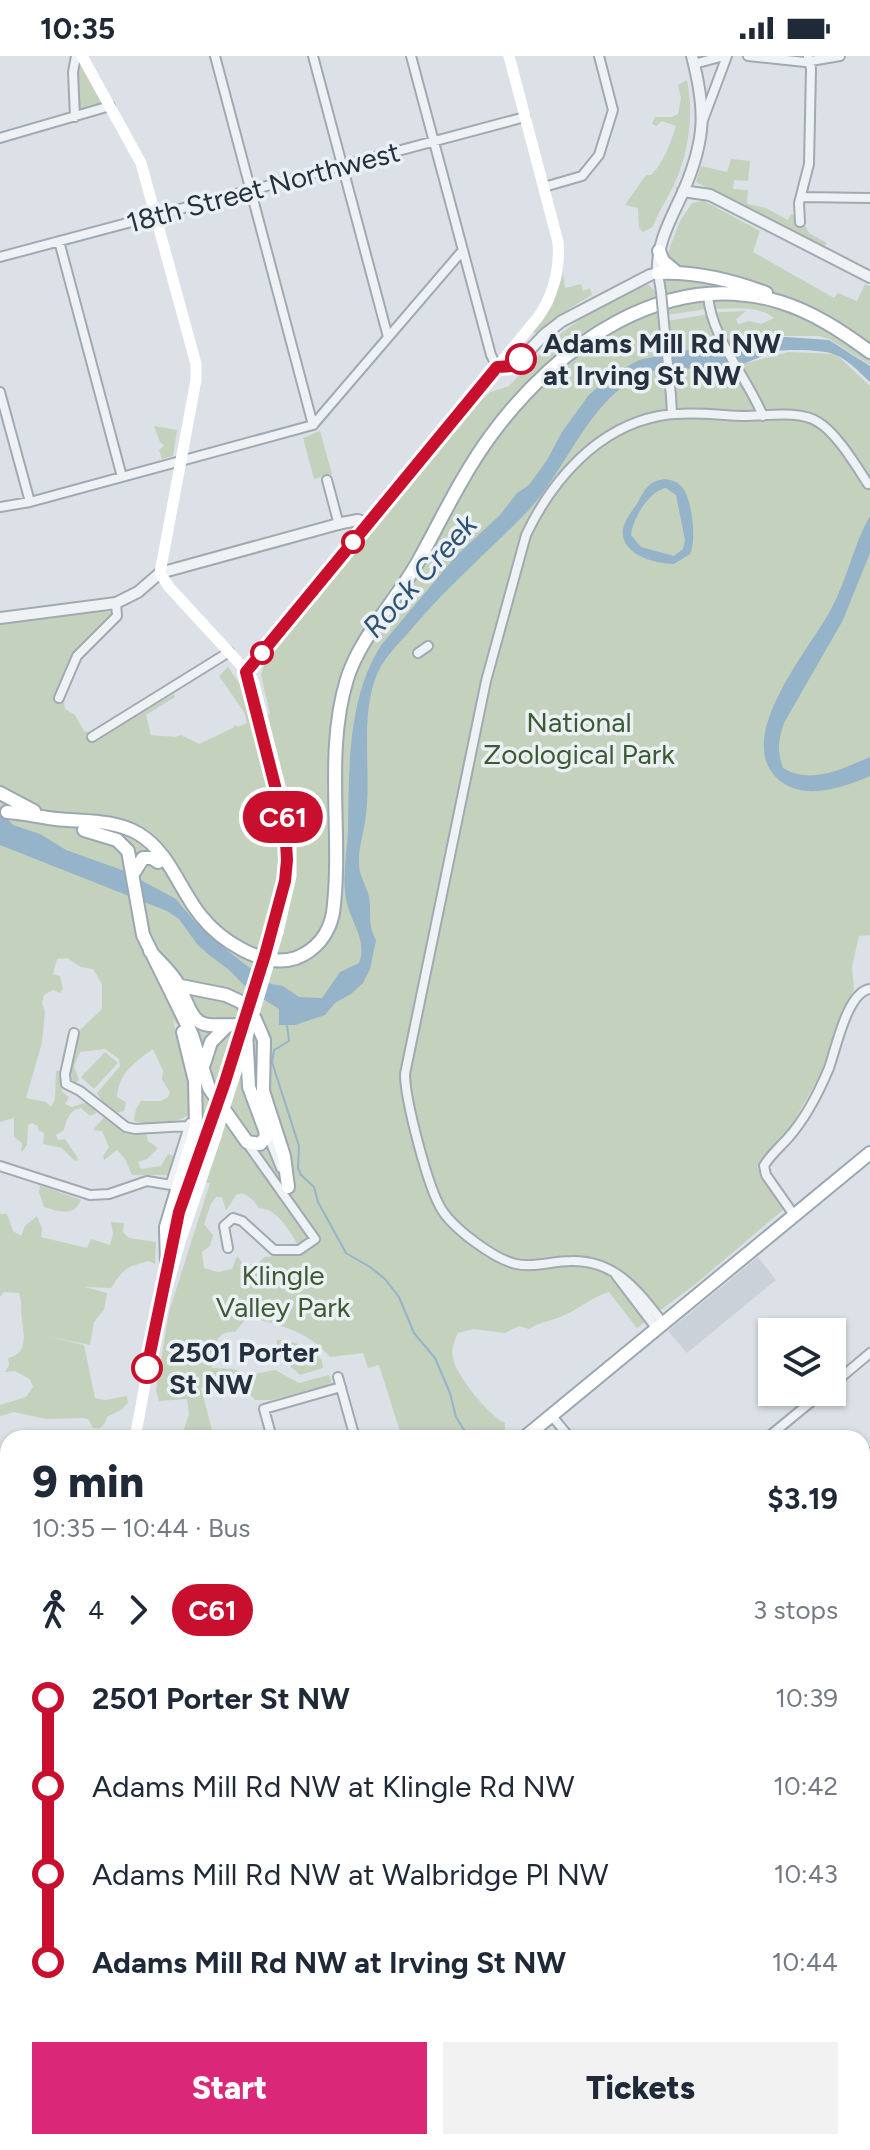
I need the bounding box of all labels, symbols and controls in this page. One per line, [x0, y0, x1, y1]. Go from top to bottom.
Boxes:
text: 10:35 [40, 10, 115, 47]
street label: 18th Street Northwest [123, 134, 403, 240]
place label: Adams Mill Rd NW at Irving St NW [543, 326, 781, 392]
marker: Adams Mill Rd NW at Irving St NW [506, 344, 536, 374]
water label: Rock Creek [354, 505, 486, 645]
unlabelled marker [342, 531, 364, 553]
unlabelled marker [251, 642, 273, 664]
park label: National Zoological Park [483, 705, 675, 771]
line badge: C61 [237, 791, 329, 843]
text: C61 [259, 800, 307, 834]
park label: Klingle Valley Park [216, 1258, 351, 1324]
map controls [758, 1318, 846, 1406]
button: layers [758, 1318, 846, 1406]
place label: 2501 Porter St NW [169, 1335, 319, 1401]
marker: 2501 Porter St NW [132, 1353, 162, 1383]
text: 9 min [32, 1455, 144, 1508]
text: $3.19 [767, 1480, 838, 1517]
text: 10:35 – 10:44 · Bus [32, 1512, 250, 1544]
icon: walk [32, 1588, 76, 1632]
icon: forward [116, 1588, 160, 1632]
text: C61 [188, 1593, 237, 1627]
text: 4 [88, 1594, 104, 1626]
text: 3 stops [753, 1594, 838, 1626]
text: 2501 Porter St NW [92, 1680, 350, 1717]
text: 10:39 [775, 1682, 838, 1714]
text: Adams Mill Rd NW at Klingle Rd NW [92, 1768, 575, 1805]
text: 10:42 [773, 1770, 838, 1802]
text: Adams Mill Rd NW at Walbridge Pl NW [92, 1856, 609, 1893]
text: 10:43 [774, 1858, 838, 1890]
text: Adams Mill Rd NW at Irving St NW [92, 1944, 566, 1981]
text: 10:44 [772, 1946, 838, 1978]
button: Start [32, 2042, 427, 2134]
button: Tickets [443, 2042, 838, 2134]

